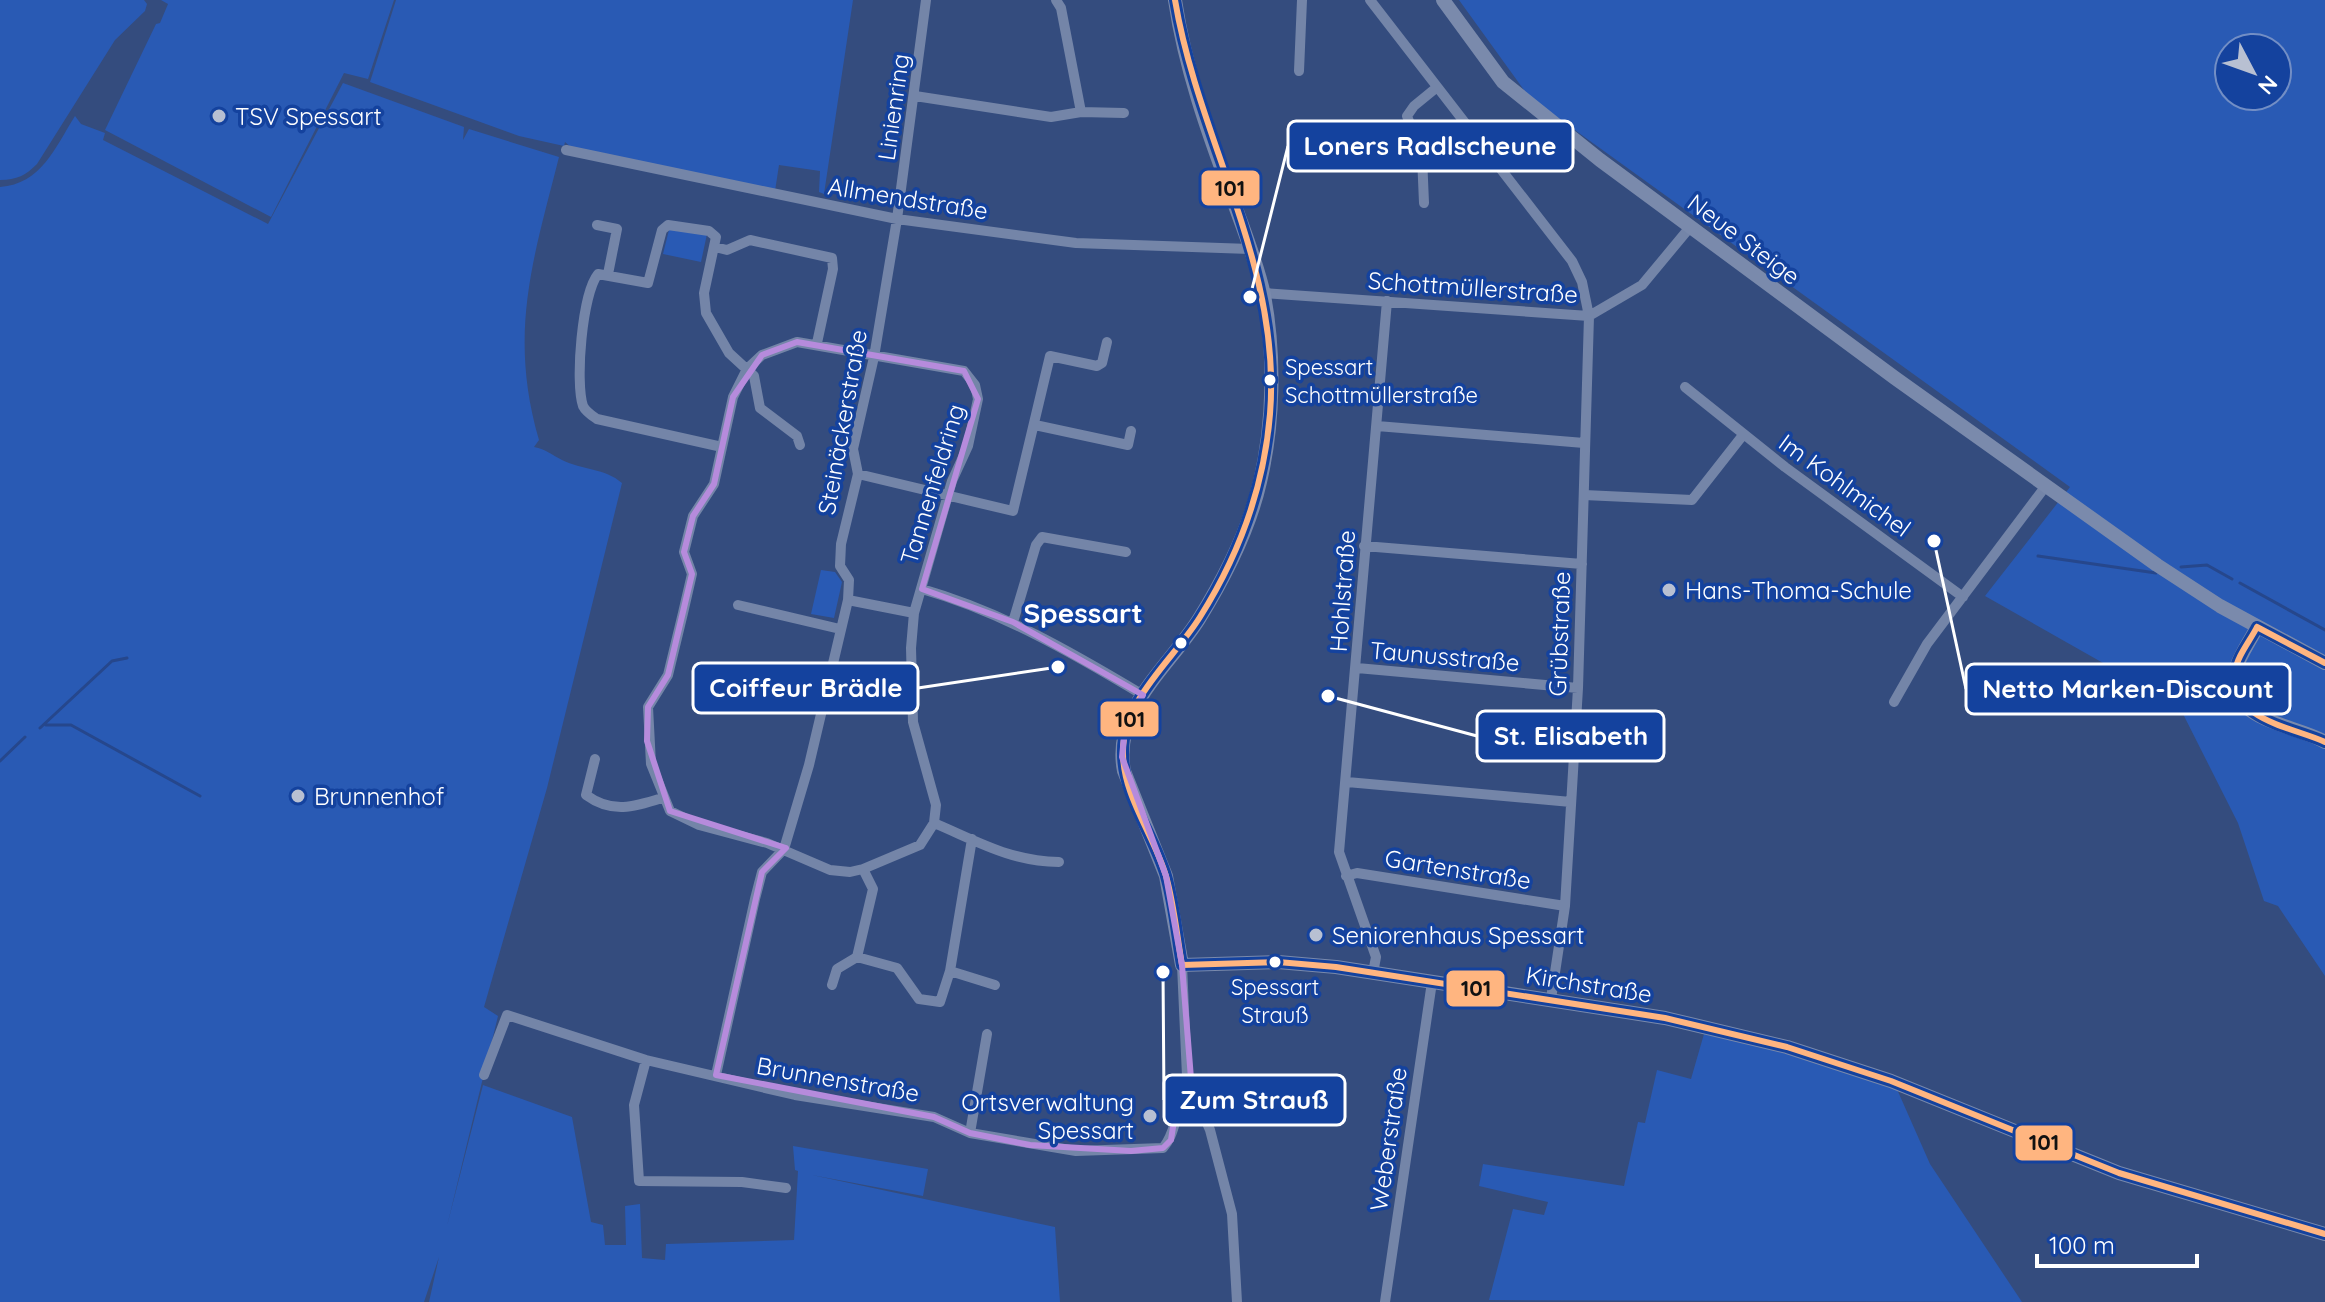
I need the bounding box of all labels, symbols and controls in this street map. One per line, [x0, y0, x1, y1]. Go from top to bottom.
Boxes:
north arrow [2213, 32, 2293, 112]
street label: Linienring [871, 52, 915, 162]
text: N [2252, 70, 2284, 100]
place label: TSV Spessart [235, 101, 382, 131]
marker: TSV Spessart [210, 107, 228, 125]
callout: Loners Radlscheune [1288, 121, 1573, 171]
text: Loners Radlscheune [1303, 129, 1557, 162]
line badge: 101 [1200, 169, 1261, 207]
street label: Allmendstraße [826, 171, 990, 225]
text: 101 [1215, 174, 1245, 202]
street label: Neue Steige [1682, 187, 1806, 291]
street label: Schottmüllerstraße [1367, 265, 1579, 309]
street label: Steinäckerstraße [811, 327, 873, 517]
place label: Spessart Schottmüllerstraße [1285, 353, 1478, 409]
marker: Spessart Schottmüllerstraße [1262, 372, 1278, 388]
street label: Tannenfeldring [893, 400, 971, 568]
street label: Im Kohlmichel [1773, 427, 1917, 543]
street label: Hohlstraße [1323, 529, 1361, 653]
street label: Grübstraße [1542, 571, 1576, 697]
place label: Hans-Thoma-Schule [1685, 575, 1912, 605]
marker: Hans-Thoma-Schule [1660, 581, 1678, 599]
district label: Spessart [1023, 595, 1143, 630]
unlabelled marker [1173, 635, 1189, 651]
street label: Taunusstraße [1369, 635, 1521, 677]
callout: Coiffeur Brädle [693, 663, 918, 713]
callout: Netto Marken-Discount [1966, 664, 2290, 714]
text: Coiffeur Brädle [709, 671, 903, 704]
text: Netto Marken-Discount [1982, 672, 2274, 705]
line badge: 101 [1099, 700, 1160, 738]
text: 101 [1115, 705, 1145, 733]
callout: St. Elisabeth [1477, 711, 1664, 761]
text: St. Elisabeth [1494, 719, 1648, 752]
place label: Brunnenhof [314, 781, 445, 811]
marker: Brunnenhof [289, 787, 307, 805]
street label: Gartenstraße [1383, 843, 1533, 895]
place label: Seniorenhaus Spessart [1332, 920, 1584, 950]
marker: Seniorenhaus Spessart [1307, 926, 1325, 944]
marker: Spessart Strauß [1267, 954, 1283, 970]
street label: Kirchstraße [1524, 959, 1654, 1009]
line badge: 101 [1445, 969, 1506, 1008]
place label: Spessart Strauß [1231, 973, 1319, 1029]
text: 101 [1461, 974, 1491, 1002]
street label: Brunnenstraße [754, 1050, 922, 1108]
street label: Weberstraße [1363, 1065, 1413, 1213]
callout: Zum Strauß [1164, 1075, 1345, 1125]
text: Zum Strauß [1179, 1083, 1329, 1116]
place label: Ortsverwaltung Spessart [961, 1087, 1134, 1145]
marker: Ortsverwaltung Spessart [1141, 1107, 1159, 1125]
line badge: 101 [2014, 1124, 2074, 1162]
text: 101 [2029, 1128, 2059, 1156]
scale bar [2037, 1218, 2197, 1268]
text: 100 m [2049, 1230, 2115, 1260]

